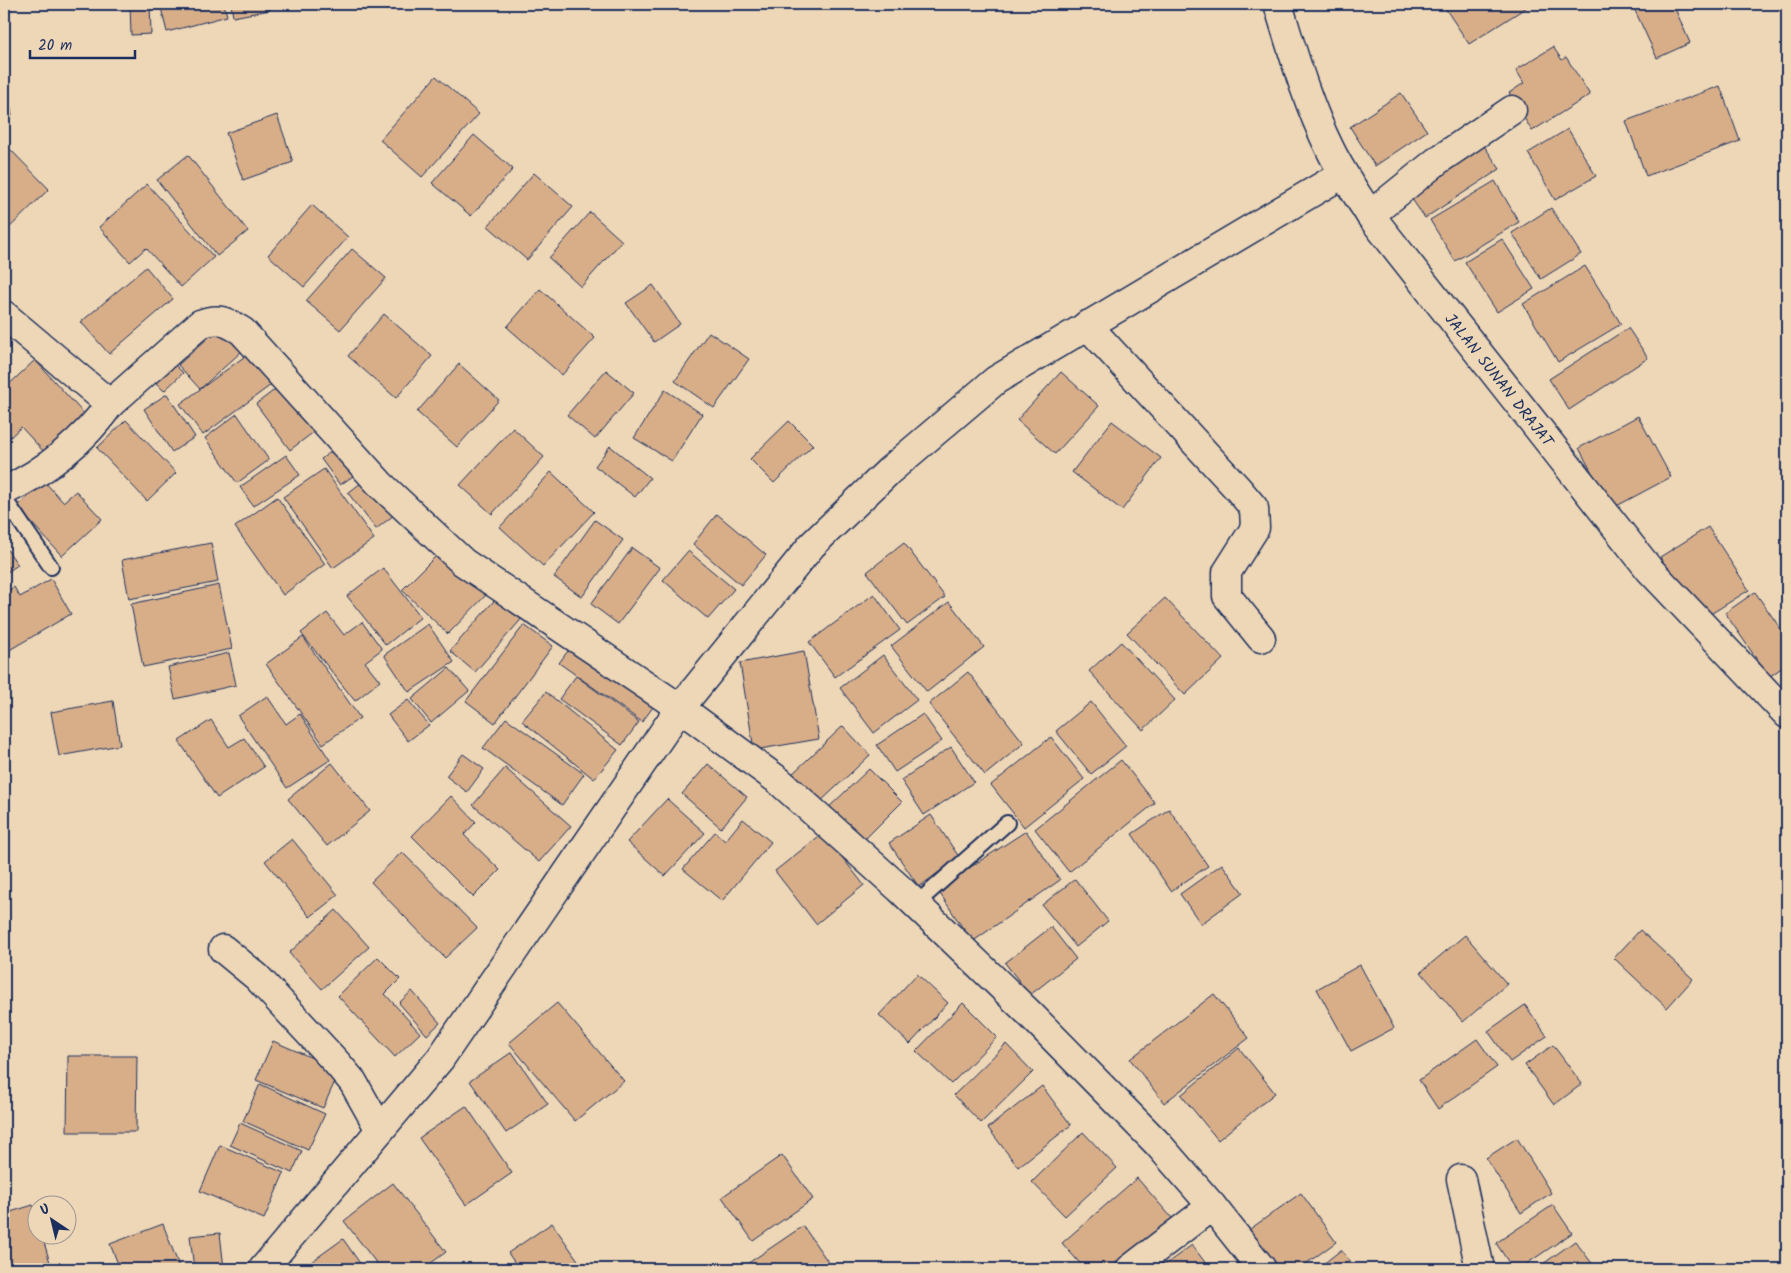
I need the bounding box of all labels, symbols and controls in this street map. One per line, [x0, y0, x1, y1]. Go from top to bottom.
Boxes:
scale bar [30, 28, 135, 60]
text: 20 m [38, 34, 72, 58]
street label: JALAN SUNAN DRAJAT [1438, 308, 1560, 454]
north arrow [28, 1196, 78, 1246]
text: U [35, 1198, 55, 1222]

